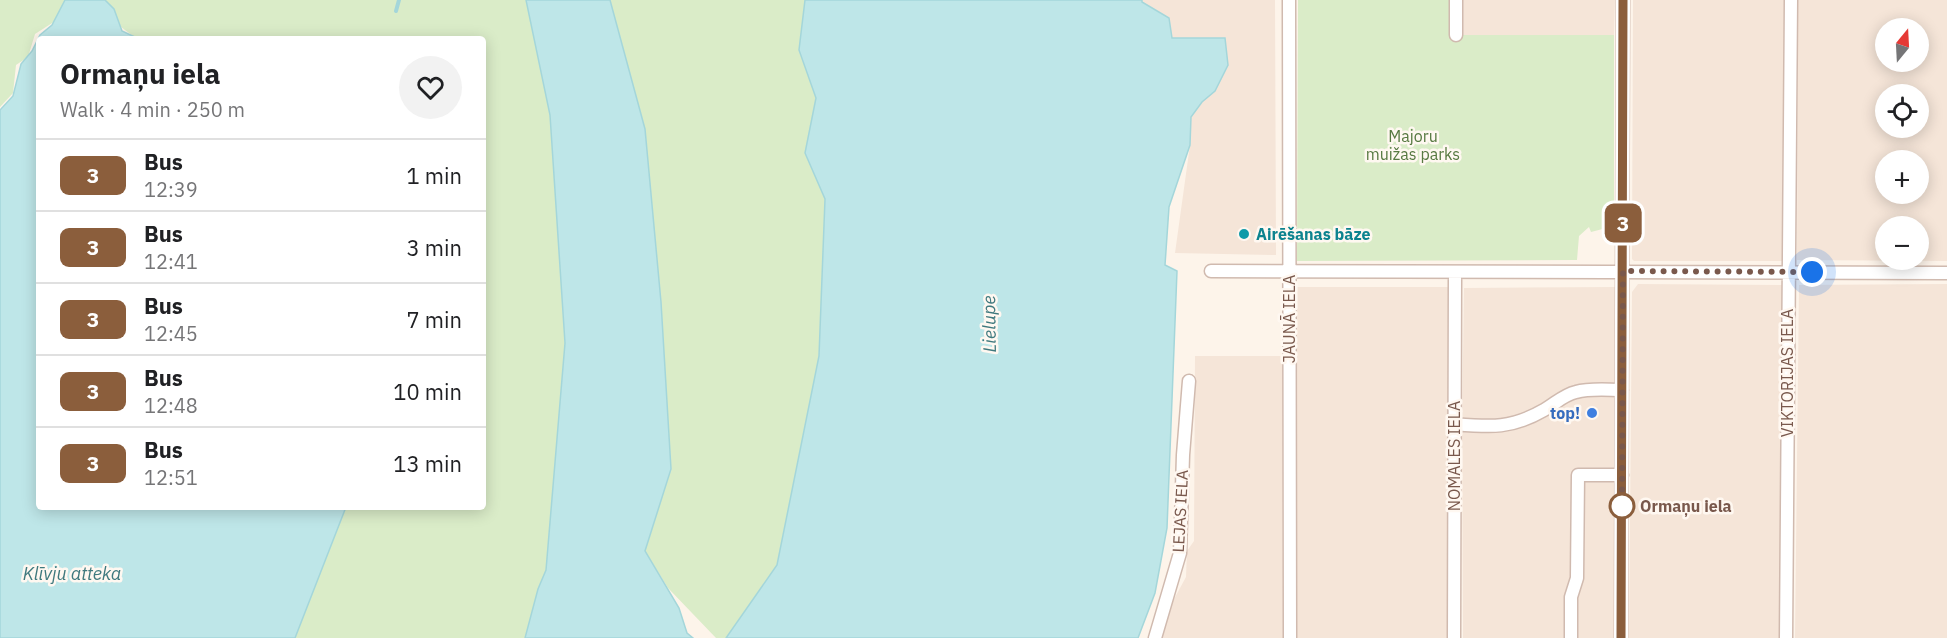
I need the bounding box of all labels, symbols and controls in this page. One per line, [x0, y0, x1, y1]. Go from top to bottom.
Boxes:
north arrow [1875, 18, 1929, 72]
map controls [1875, 18, 1929, 270]
text: Ormaņu iela [60, 55, 220, 92]
button: heart [399, 56, 462, 119]
button: locate [1875, 84, 1929, 138]
text: Walk · 4 min · 250 m [60, 96, 245, 123]
park label: Majoru muižas parks [1366, 126, 1460, 164]
text: Bus [144, 147, 183, 176]
button: + [1875, 150, 1929, 204]
text: 3 [87, 161, 99, 189]
text: 1 min [406, 161, 462, 190]
text: 12:39 [144, 176, 198, 203]
line badge: 3 [1604, 204, 1642, 242]
text: 3 [1617, 209, 1629, 237]
button: − [1875, 216, 1929, 270]
text: Bus [144, 219, 183, 248]
place label: Airēšanas bāze [1256, 224, 1370, 244]
marker: Airēšanas bāze [1237, 227, 1251, 241]
text: 3 [87, 233, 99, 261]
text: 3 min [406, 233, 462, 262]
text: 12:41 [144, 248, 198, 275]
your location [1797, 257, 1827, 287]
street label: JAUNĀ IELA [1279, 275, 1299, 363]
text: Bus [144, 291, 183, 320]
water label: Lielupe [977, 295, 1001, 353]
text: 3 [87, 305, 99, 333]
text: 7 min [406, 305, 462, 334]
street label: VIKTORIJAS IELA [1777, 309, 1797, 437]
text: 12:45 [144, 320, 198, 347]
text: Bus [144, 363, 183, 392]
text: 3 [87, 377, 99, 405]
text: 10 min [393, 377, 462, 406]
text: 12:48 [144, 392, 198, 419]
street label: NOMALES IELA [1444, 401, 1464, 511]
place label: top! [1550, 403, 1580, 423]
marker: top! [1585, 406, 1599, 420]
text: Bus [144, 435, 183, 464]
text: 3 [87, 449, 99, 477]
text: 13 min [393, 449, 462, 478]
text: 12:51 [144, 464, 198, 491]
street label: LEJAS IELA [1168, 469, 1192, 553]
marker: Ormaņu iela [1609, 493, 1635, 519]
place label: Ormaņu iela [1640, 496, 1732, 517]
water label: Klīvju atteka [23, 562, 121, 585]

